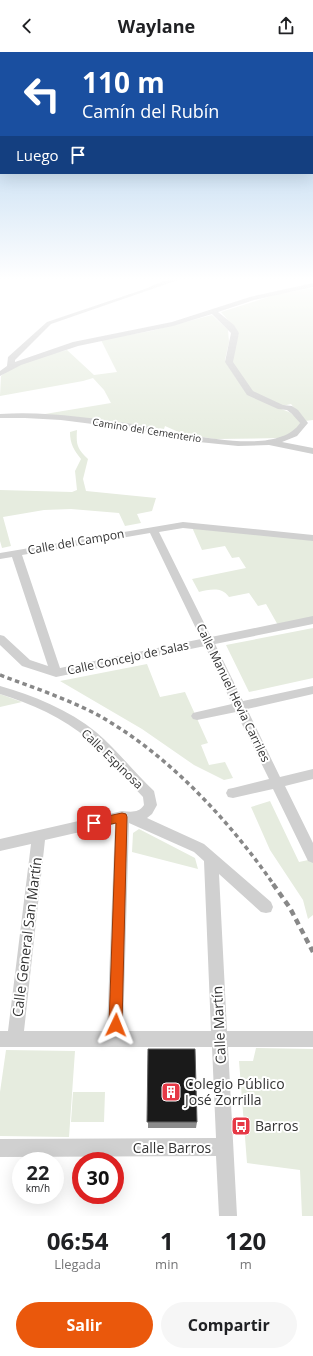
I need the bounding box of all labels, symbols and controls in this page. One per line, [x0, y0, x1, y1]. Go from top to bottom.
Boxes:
text: Waylane [118, 14, 195, 38]
icon: back [16, 15, 38, 37]
icon: share [275, 15, 297, 37]
text: 110 m [82, 63, 165, 101]
icon: left [16, 68, 68, 120]
text: Camín del Rubín [82, 99, 219, 123]
icon: arrive [67, 144, 89, 166]
text: Luego [16, 145, 59, 165]
street label: Camino del Cementerio [92, 414, 202, 446]
street label: Calle del Campon [26, 525, 125, 558]
street label: Calle Manuel Hevia Carriles [192, 621, 275, 765]
street label: Calle Concejo de Salas [65, 636, 191, 679]
street label: Calle Espinosa [78, 725, 147, 792]
pin [77, 806, 111, 840]
icon: arrive [83, 812, 105, 834]
street label: Calle General San Martín [7, 856, 46, 1018]
street label: Calle Martín [207, 985, 230, 1065]
position arrow [95, 1004, 137, 1046]
place label: Colegio Público José Zorrilla [183, 1074, 285, 1109]
building icon: Colegio Público José Zorrilla [160, 1081, 182, 1103]
bus stop icon: Barros [230, 1115, 252, 1137]
place label: Barros [255, 1116, 299, 1135]
street label: Calle Barros [133, 1138, 212, 1157]
speed limit sign: 30 [72, 1152, 124, 1204]
text: 22 [27, 1159, 49, 1186]
text: km/h [26, 1181, 50, 1195]
text: 06:54 [47, 1224, 108, 1257]
text: 1 [160, 1224, 174, 1257]
text: 120 [225, 1224, 266, 1257]
text: Llegada [54, 1255, 101, 1273]
text: min [155, 1255, 178, 1273]
text: m [240, 1255, 252, 1273]
button: Salir [16, 1302, 153, 1348]
button: Compartir [161, 1302, 297, 1348]

